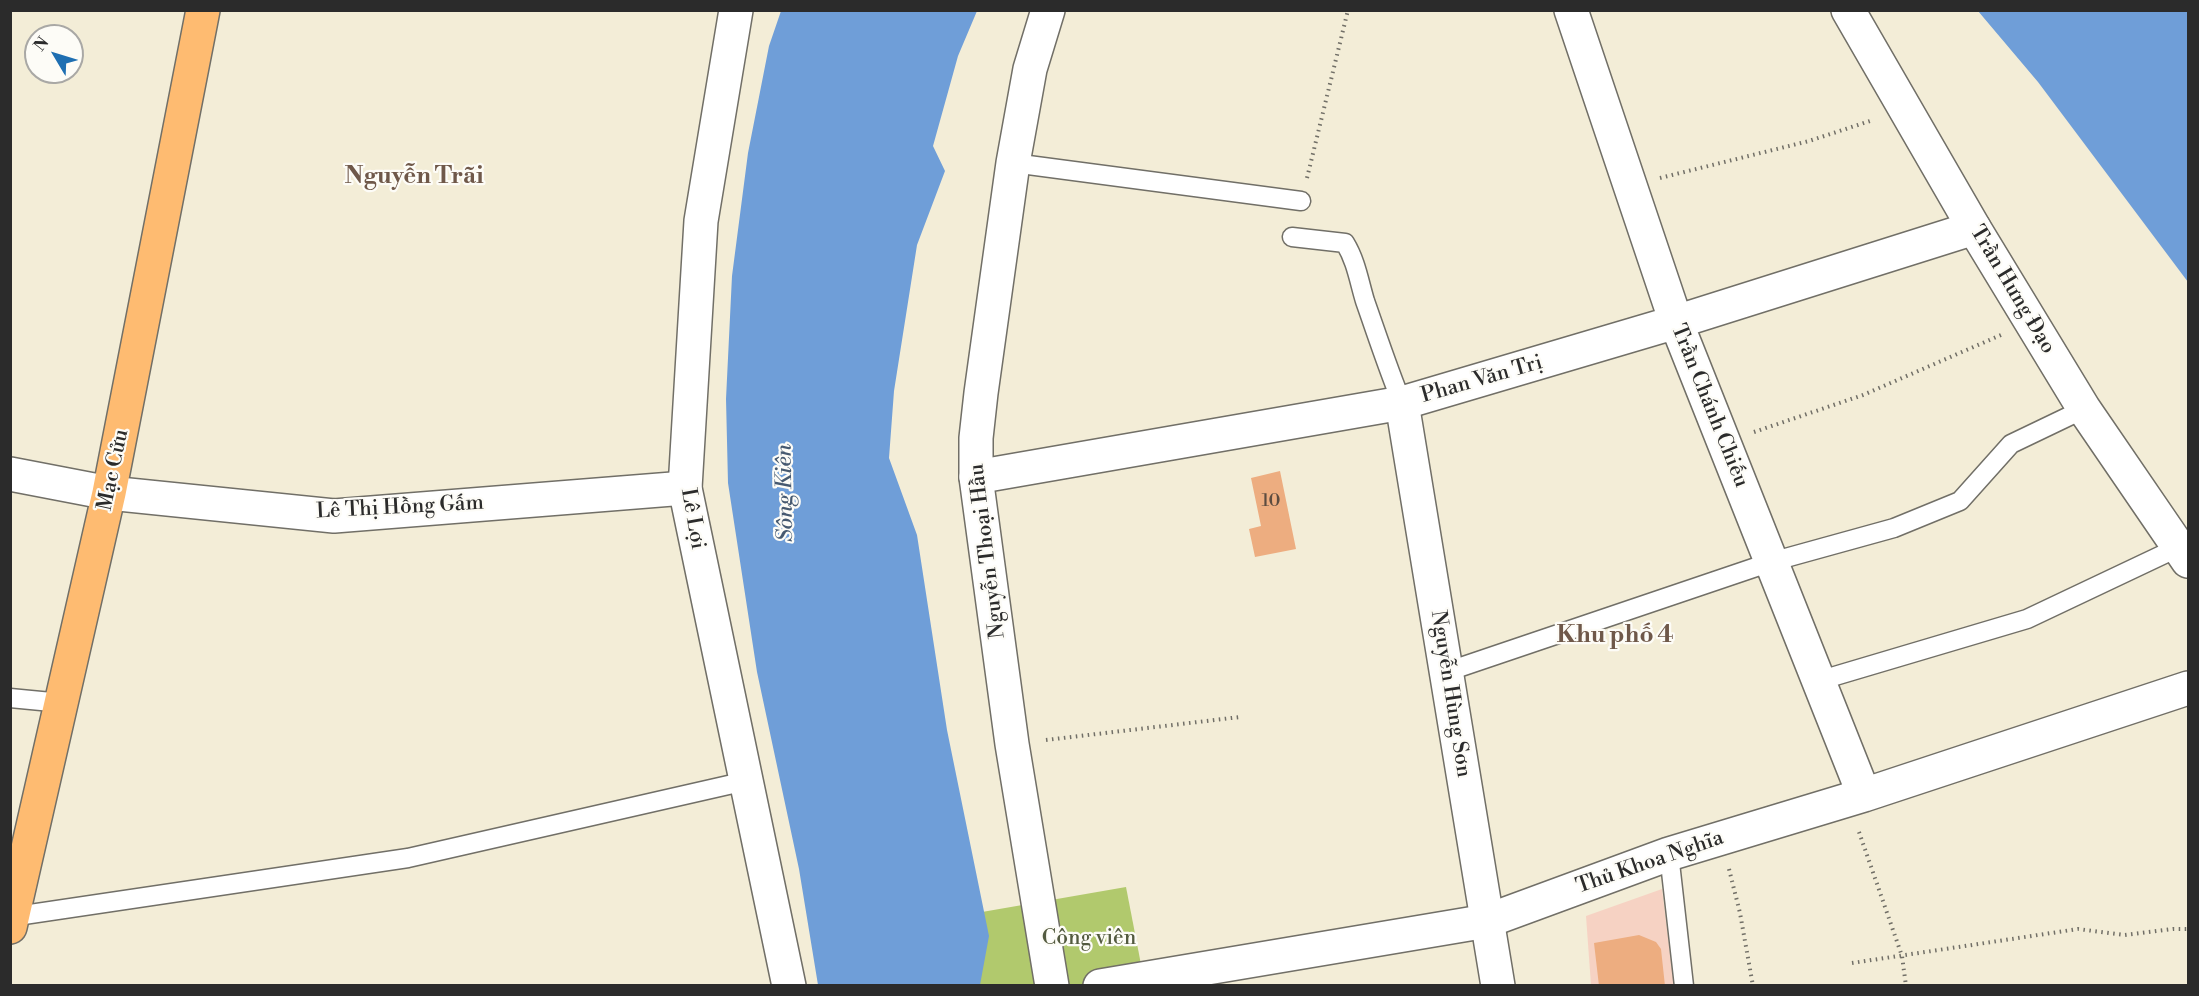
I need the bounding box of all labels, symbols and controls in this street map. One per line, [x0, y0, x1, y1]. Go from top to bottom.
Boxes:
north arrow [24, 24, 84, 84]
text: N [30, 33, 53, 55]
district label: Nguyễn Trãi [344, 163, 484, 191]
street label: Trần Hưng Đạo [1964, 221, 2060, 359]
street label: Trần Chánh Chiếu [1665, 321, 1753, 491]
street label: Phan Văn Trị [1418, 351, 1546, 409]
street label: Mạc Cửu [93, 427, 135, 513]
water label: Sông Kiên [772, 444, 800, 542]
street label: Nguyễn Thoại Hầu [965, 462, 1011, 640]
street label: Lê Lợi [674, 487, 710, 551]
street label: Lê Thị Hồng Gấm [316, 491, 484, 525]
house number: 10 [1261, 491, 1281, 513]
street label: Nguyễn Hùng Sơn [1424, 609, 1476, 779]
district label: Khu phố 4 [1556, 622, 1674, 650]
street label: Thủ Khoa Nghĩa [1573, 826, 1727, 900]
park label: Công viên [1042, 926, 1136, 952]

